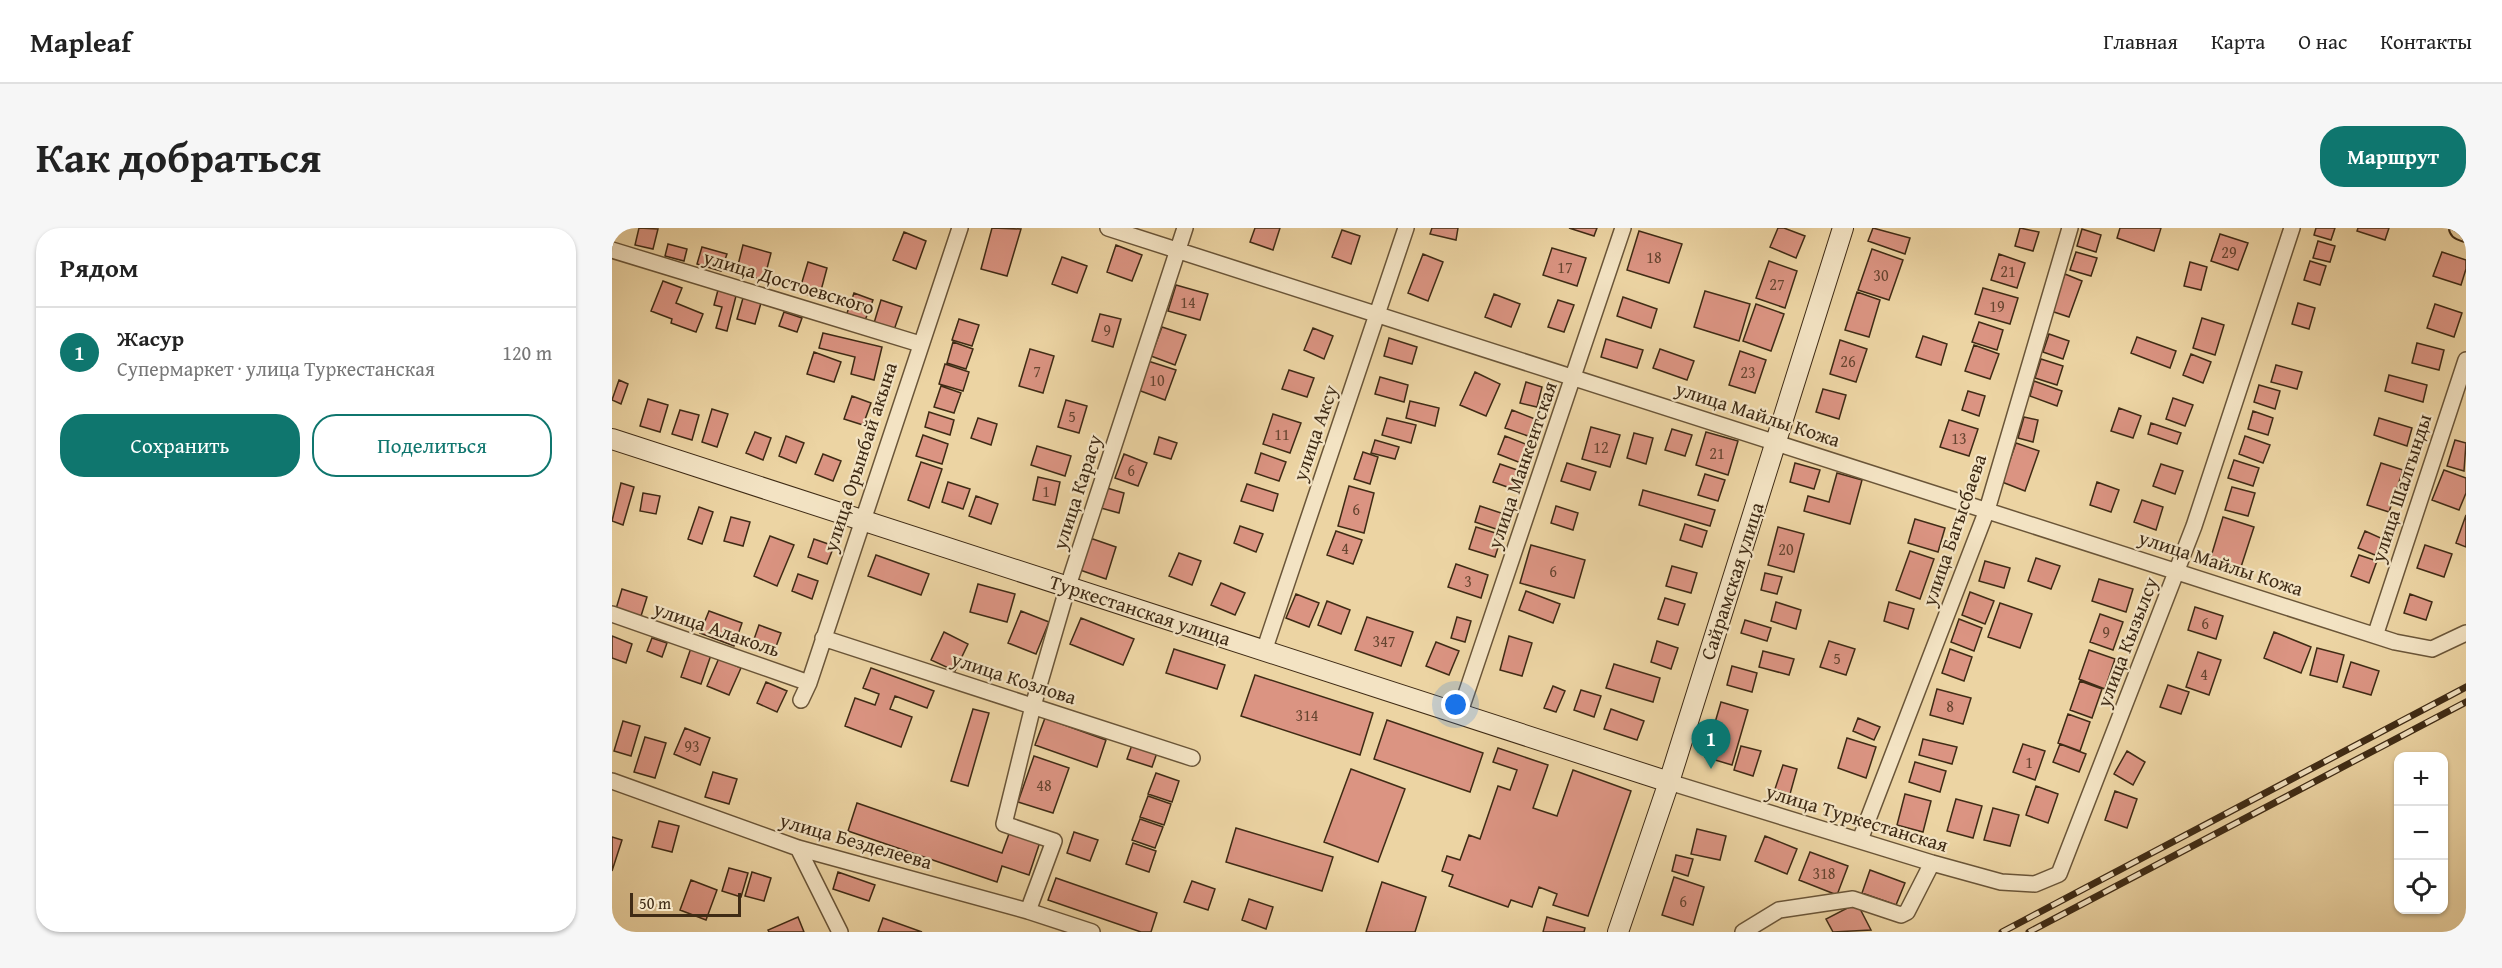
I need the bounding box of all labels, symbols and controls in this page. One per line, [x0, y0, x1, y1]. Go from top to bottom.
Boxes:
text: Mapleaf [30, 21, 131, 62]
text: Главная [2103, 26, 2178, 57]
text: Карта [2211, 26, 2265, 57]
text: О нас [2298, 26, 2347, 57]
text: Контакты [2380, 26, 2472, 57]
text: Как добраться [36, 126, 321, 187]
button: Маршрут [2320, 126, 2466, 187]
house number: 29 [2221, 240, 2237, 264]
street label: улица Достоевского [699, 241, 878, 321]
house number: 18 [1646, 245, 1662, 269]
text: Рядом [60, 248, 138, 287]
house number: 17 [1557, 255, 1573, 279]
house number: 21 [2000, 259, 2016, 283]
house number: 30 [1873, 263, 1889, 287]
house number: 27 [1769, 272, 1785, 296]
house number: 14 [1180, 290, 1196, 314]
house number: 19 [1989, 294, 2005, 318]
house number: 9 [1103, 318, 1111, 342]
text: Жасур [117, 322, 184, 354]
text: 1 [74, 338, 85, 367]
text: 120 m [502, 338, 552, 367]
house number: 26 [1840, 349, 1856, 373]
text: Супермаркет · улица Туркестанская [117, 354, 435, 383]
street label: улица Орынбай акына [815, 358, 904, 556]
house number: 7 [1033, 359, 1041, 383]
house number: 23 [1740, 360, 1756, 384]
house number: 10 [1149, 368, 1165, 392]
street label: улица Майлы Кожа [1671, 373, 1845, 454]
street label: улица Манкентская [1479, 377, 1564, 553]
street label: улица Аксу [1284, 381, 1345, 486]
house number: 5 [1068, 404, 1076, 428]
street label: улица Шалгынды [2363, 410, 2438, 567]
button: Сохранить [60, 414, 300, 477]
button: Поделиться [312, 414, 552, 477]
house number: 11 [1274, 422, 1290, 446]
house number: 13 [1951, 426, 1967, 450]
street label: улица Карасу [1044, 431, 1109, 554]
house number: 12 [1593, 435, 1609, 459]
house number: 21 [1709, 441, 1725, 465]
street label: улица Багысбаева [1914, 449, 1993, 611]
house number: 6 [1127, 458, 1135, 482]
house number: 1 [1042, 479, 1050, 503]
house number: 6 [1352, 497, 1360, 521]
street label: Сайрамская улица [1692, 498, 1771, 663]
street label: улица Майлы Кожа [2134, 522, 2308, 603]
house number: 4 [1341, 536, 1349, 560]
house number: 20 [1778, 537, 1794, 561]
house number: 6 [1549, 559, 1557, 583]
street label: Туркестанская улица [1046, 567, 1235, 653]
house number: 3 [1464, 569, 1472, 593]
street label: улица Кызылсу [2088, 572, 2165, 712]
street label: улица Алаколь [649, 593, 784, 664]
house number: 6 [2201, 611, 2209, 635]
house number: 9 [2102, 620, 2110, 644]
house number: 347 [1372, 629, 1396, 653]
street label: улица Козлова [947, 643, 1081, 712]
house number: 5 [1833, 646, 1841, 670]
house number: 4 [2200, 662, 2208, 686]
your location [1441, 690, 1470, 719]
house number: 8 [1946, 694, 1954, 718]
house number: 314 [1295, 703, 1319, 727]
pin: 1 [1692, 720, 1730, 769]
house number: 93 [684, 734, 700, 758]
house number: 1 [2025, 750, 2033, 774]
map controls [2394, 752, 2448, 914]
button: + [2394, 752, 2448, 806]
house number: 48 [1036, 773, 1052, 797]
street label: улица Туркестанская [1762, 776, 1952, 859]
street label: улица Безделеева [776, 805, 936, 876]
button: − [2394, 806, 2448, 860]
button: locate [2394, 860, 2448, 914]
house number: 318 [1812, 861, 1836, 885]
house number: 6 [1679, 889, 1687, 913]
scale bar [630, 890, 741, 918]
text: 50 m [639, 891, 671, 915]

